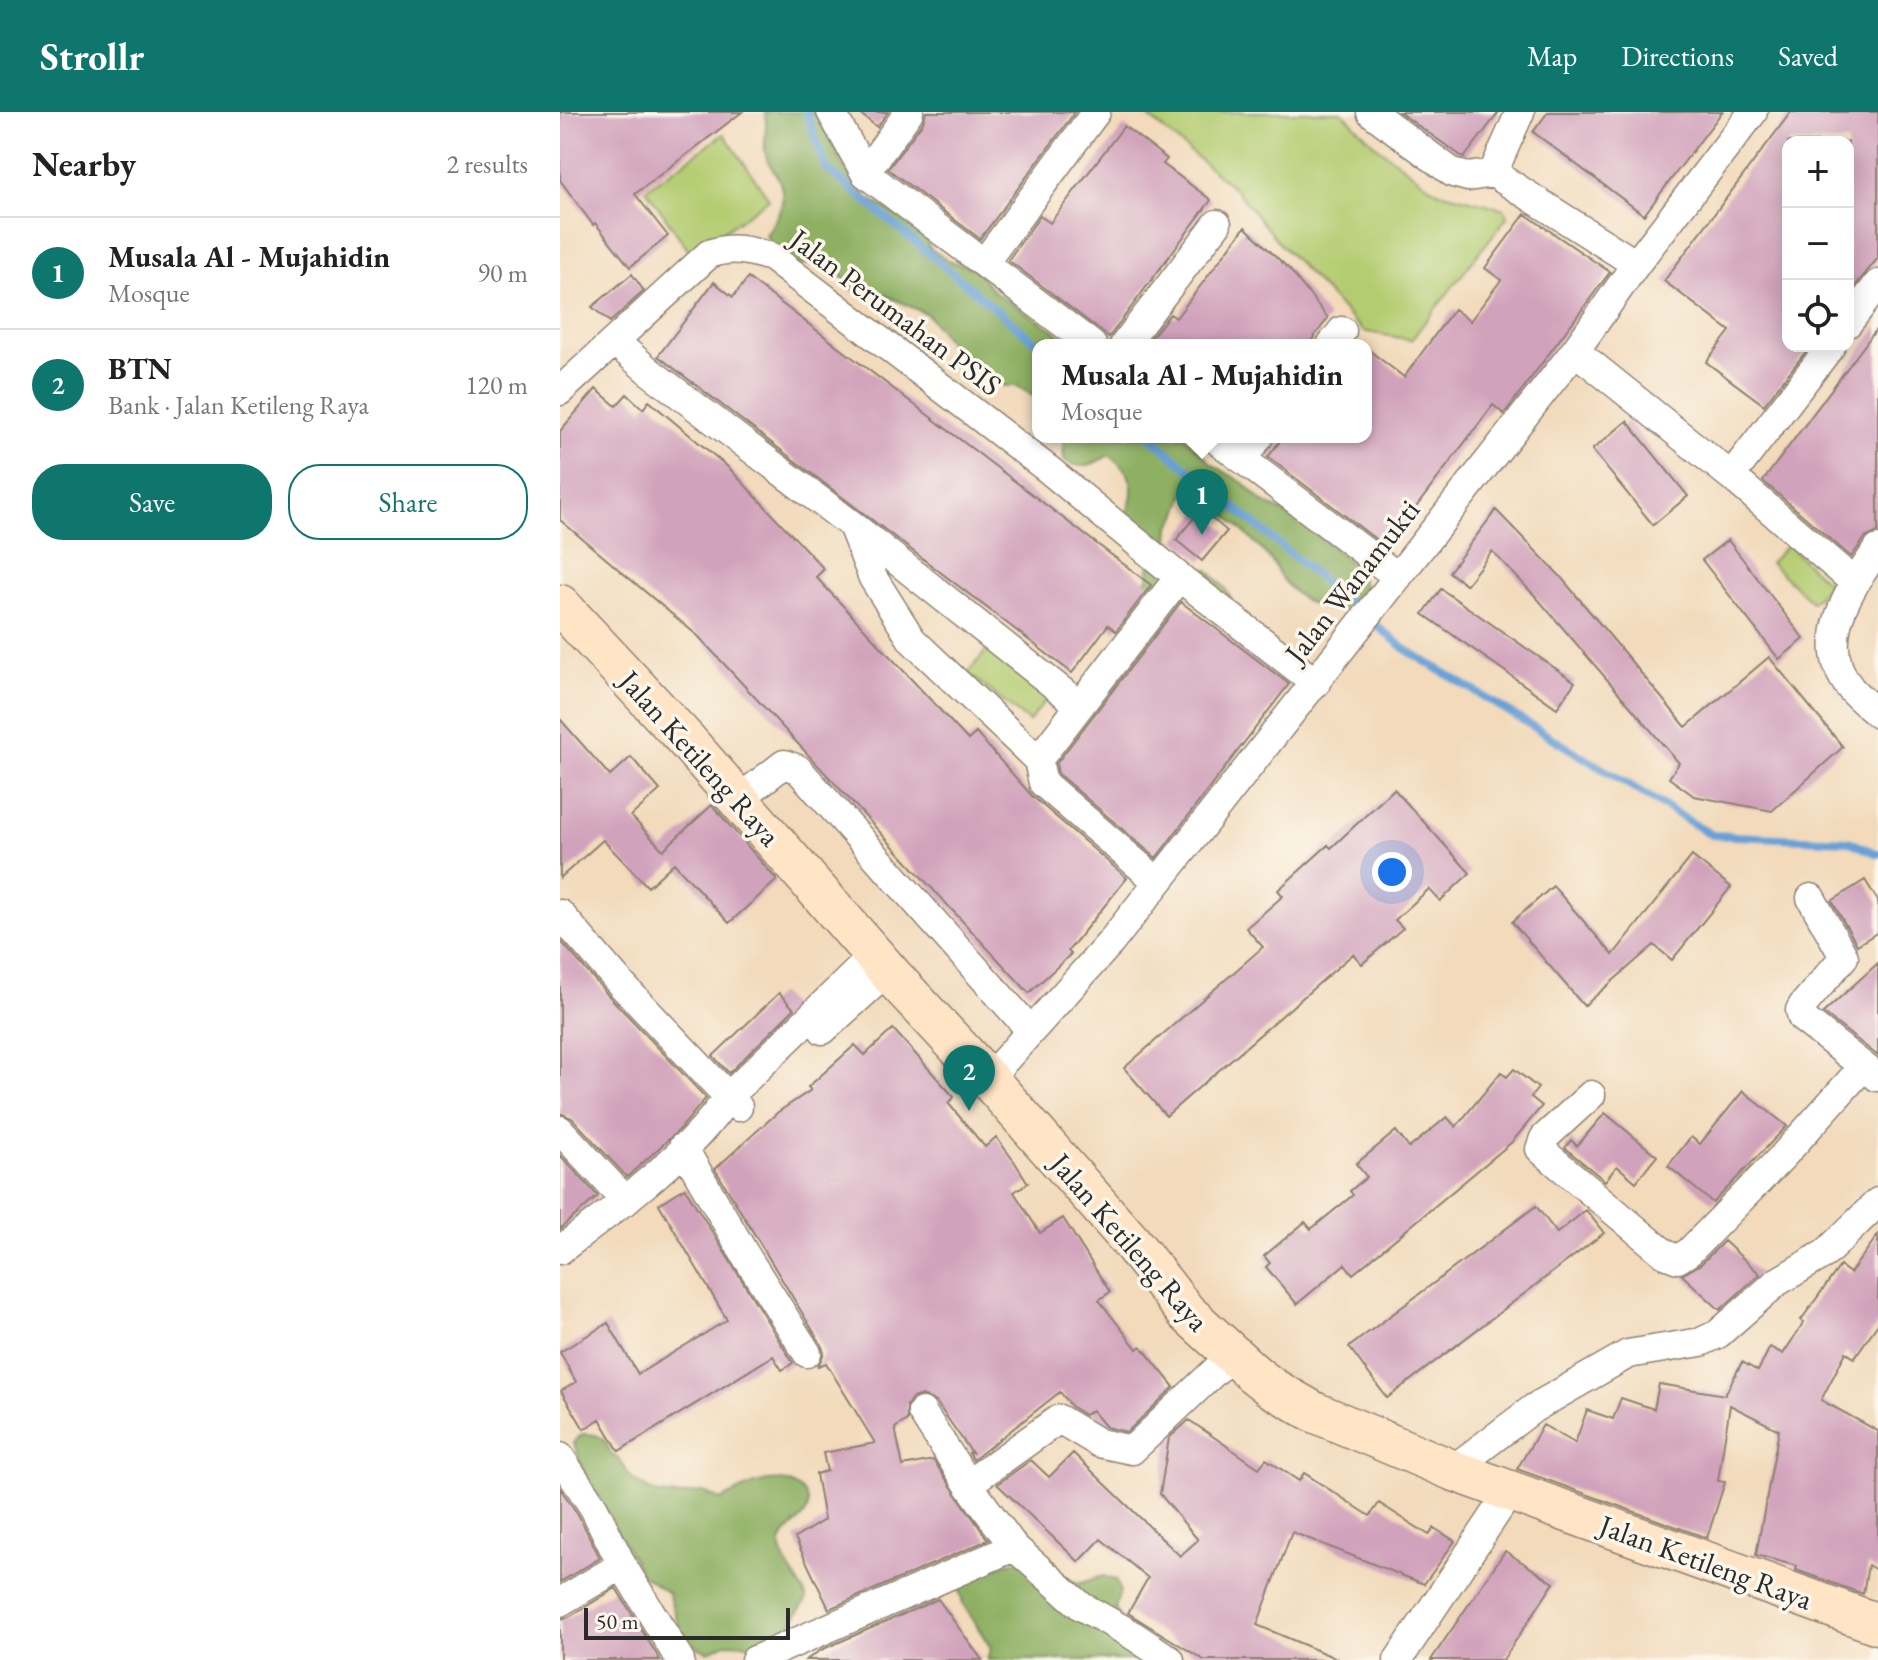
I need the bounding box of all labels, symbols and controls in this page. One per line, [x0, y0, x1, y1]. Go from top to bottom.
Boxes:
text: Strollr [40, 32, 144, 81]
text: Map [1527, 38, 1577, 74]
text: Directions [1621, 38, 1734, 74]
text: Saved [1778, 38, 1838, 74]
map controls [1782, 136, 1854, 352]
button: + [1782, 136, 1854, 208]
text: Nearby [32, 142, 136, 186]
text: 2 results [447, 147, 528, 181]
button: − [1782, 208, 1854, 280]
street label: Jalan Perumahan PSIS [780, 218, 1010, 404]
text: Musala Al - Mujahidin [108, 237, 390, 276]
text: 1 [51, 256, 65, 290]
text: 90 m [478, 256, 528, 290]
text: Mosque [108, 276, 190, 310]
button: locate [1782, 280, 1854, 352]
popup [1032, 339, 1372, 443]
text: BTN [108, 349, 172, 388]
text: Musala Al - Mujahidin [1061, 355, 1343, 394]
text: 2 [51, 368, 65, 402]
text: 120 m [465, 368, 528, 402]
text: Bank · Jalan Ketileng Raya [108, 388, 369, 422]
text: Mosque [1061, 394, 1142, 428]
button: Save [32, 464, 272, 540]
button: Share [288, 464, 528, 540]
pin: 1 [1176, 469, 1228, 535]
street label: Jalan Wanamukti [1274, 491, 1428, 673]
street label: Jalan Ketileng Raya [609, 660, 789, 854]
your location [1372, 852, 1412, 892]
pin: 2 [943, 1045, 995, 1111]
street label: Jalan Ketileng Raya [1040, 1143, 1218, 1339]
street label: Jalan Ketileng Raya [1591, 1504, 1818, 1619]
scale bar [584, 1604, 790, 1640]
text: 50 m [596, 1607, 639, 1636]

